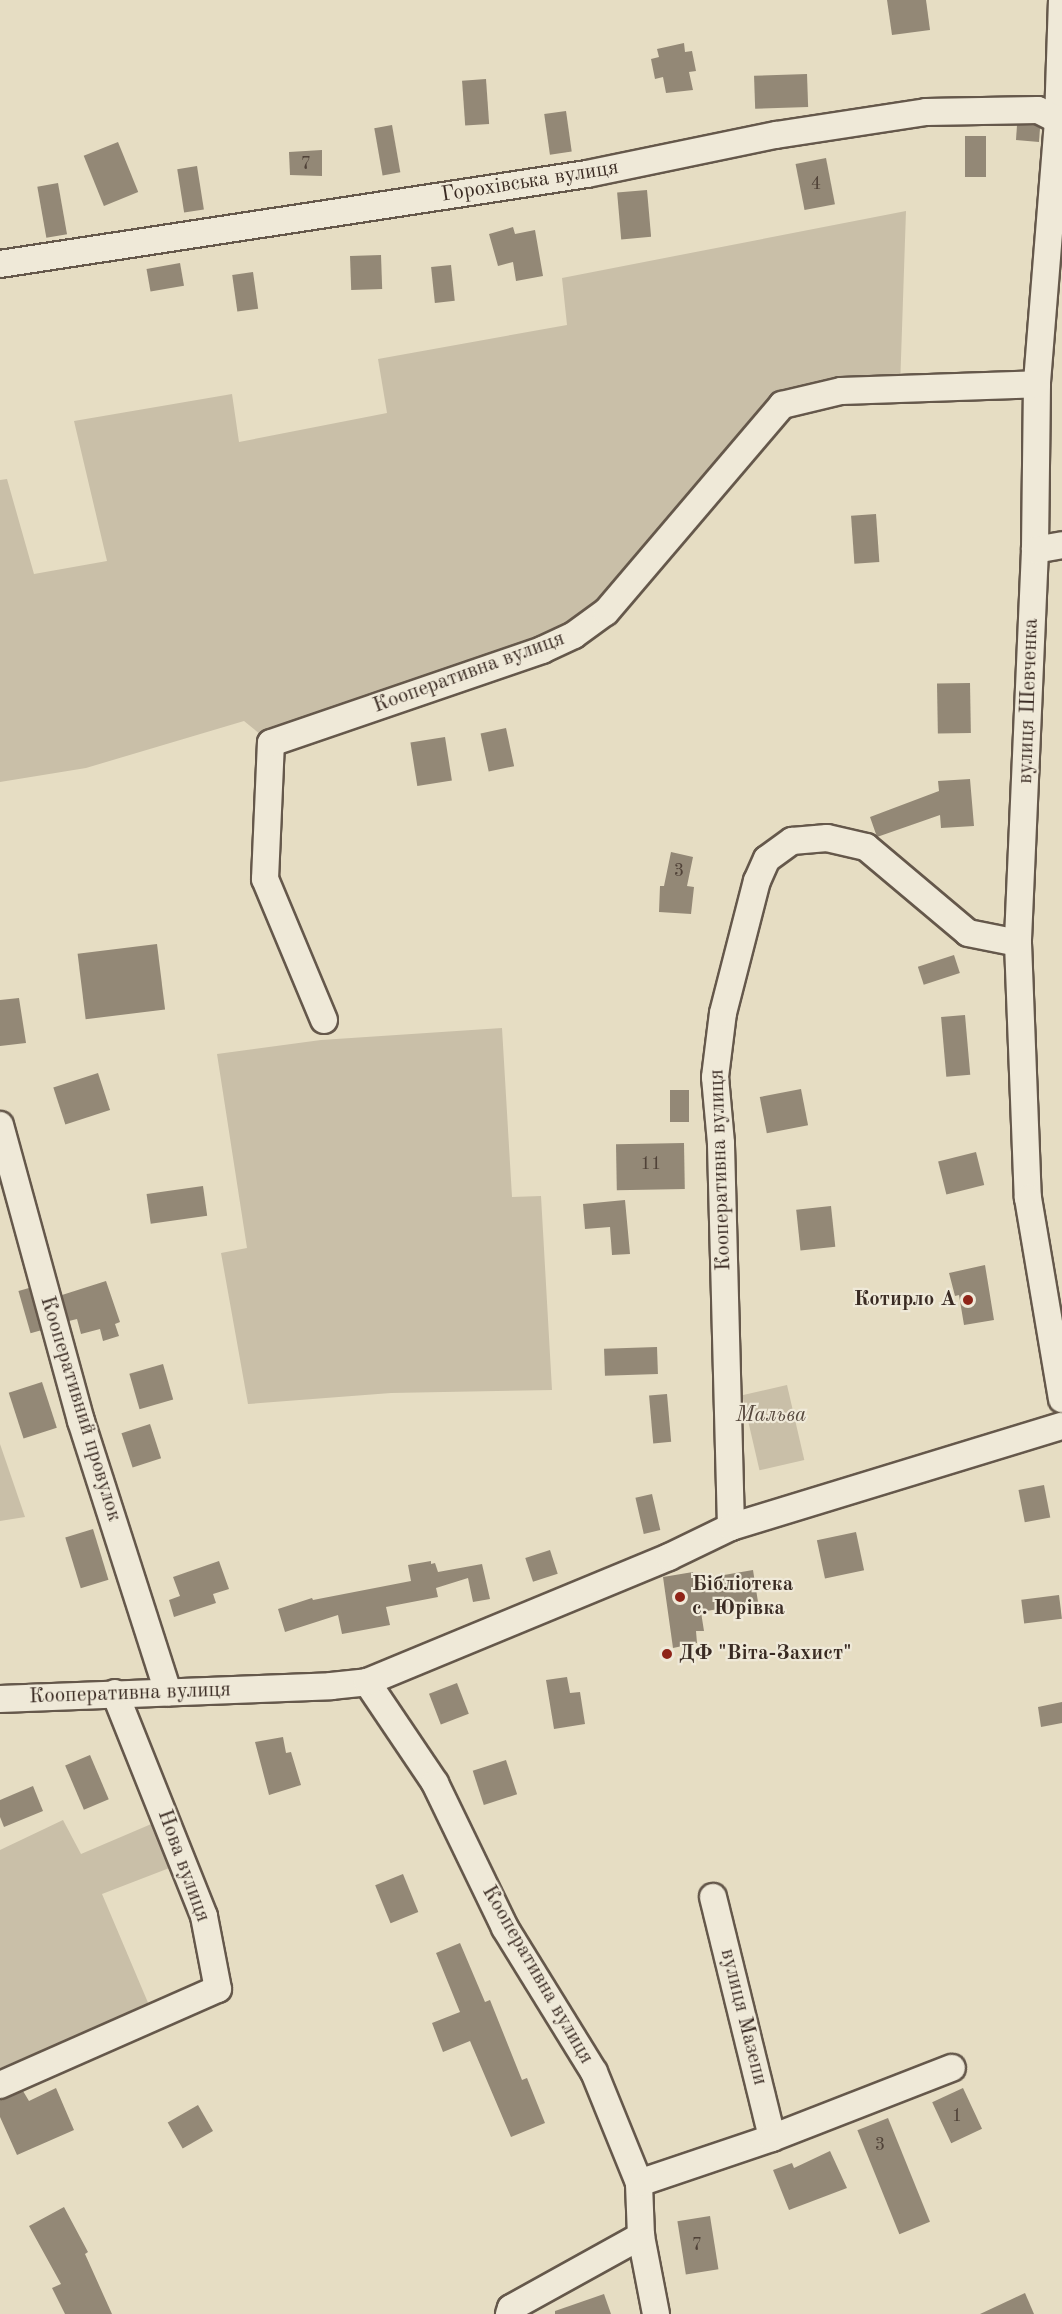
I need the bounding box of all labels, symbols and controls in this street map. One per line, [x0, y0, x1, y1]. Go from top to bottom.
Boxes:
house number: 7 [301, 153, 311, 175]
street label: Горохівська вулиця [440, 156, 620, 208]
house number: 4 [811, 173, 821, 195]
street label: вулиця Шевченка [1014, 618, 1044, 784]
street label: Кооперативна вулиця [370, 627, 568, 719]
house number: 3 [674, 860, 684, 882]
street label: Кооперативна вулиця [705, 1069, 737, 1271]
house number: 11 [641, 1153, 661, 1175]
place label: Котирло А [854, 1287, 956, 1313]
street label: Кооперативний провулок [34, 1293, 126, 1525]
marker: Котирло А [961, 1293, 975, 1307]
park label: Мальва [736, 1403, 806, 1429]
place label: Бібліотека с. Юрівка [692, 1572, 793, 1622]
marker: Бібліотека с. Юрівка [673, 1590, 687, 1604]
place label: ДФ "Віта-Захист" [679, 1641, 852, 1667]
marker: ДФ "Віта-Захист" [660, 1647, 674, 1661]
street label: Кооперативна вулиця [29, 1678, 231, 1710]
street label: Нова вулиця [151, 1806, 215, 1926]
street label: Кооперативна вулиця [476, 1881, 598, 2069]
street label: вулиця Мазепи [714, 1946, 772, 2088]
house number: 1 [952, 2105, 962, 2127]
house number: 3 [875, 2134, 885, 2156]
house number: 7 [692, 2234, 702, 2256]

